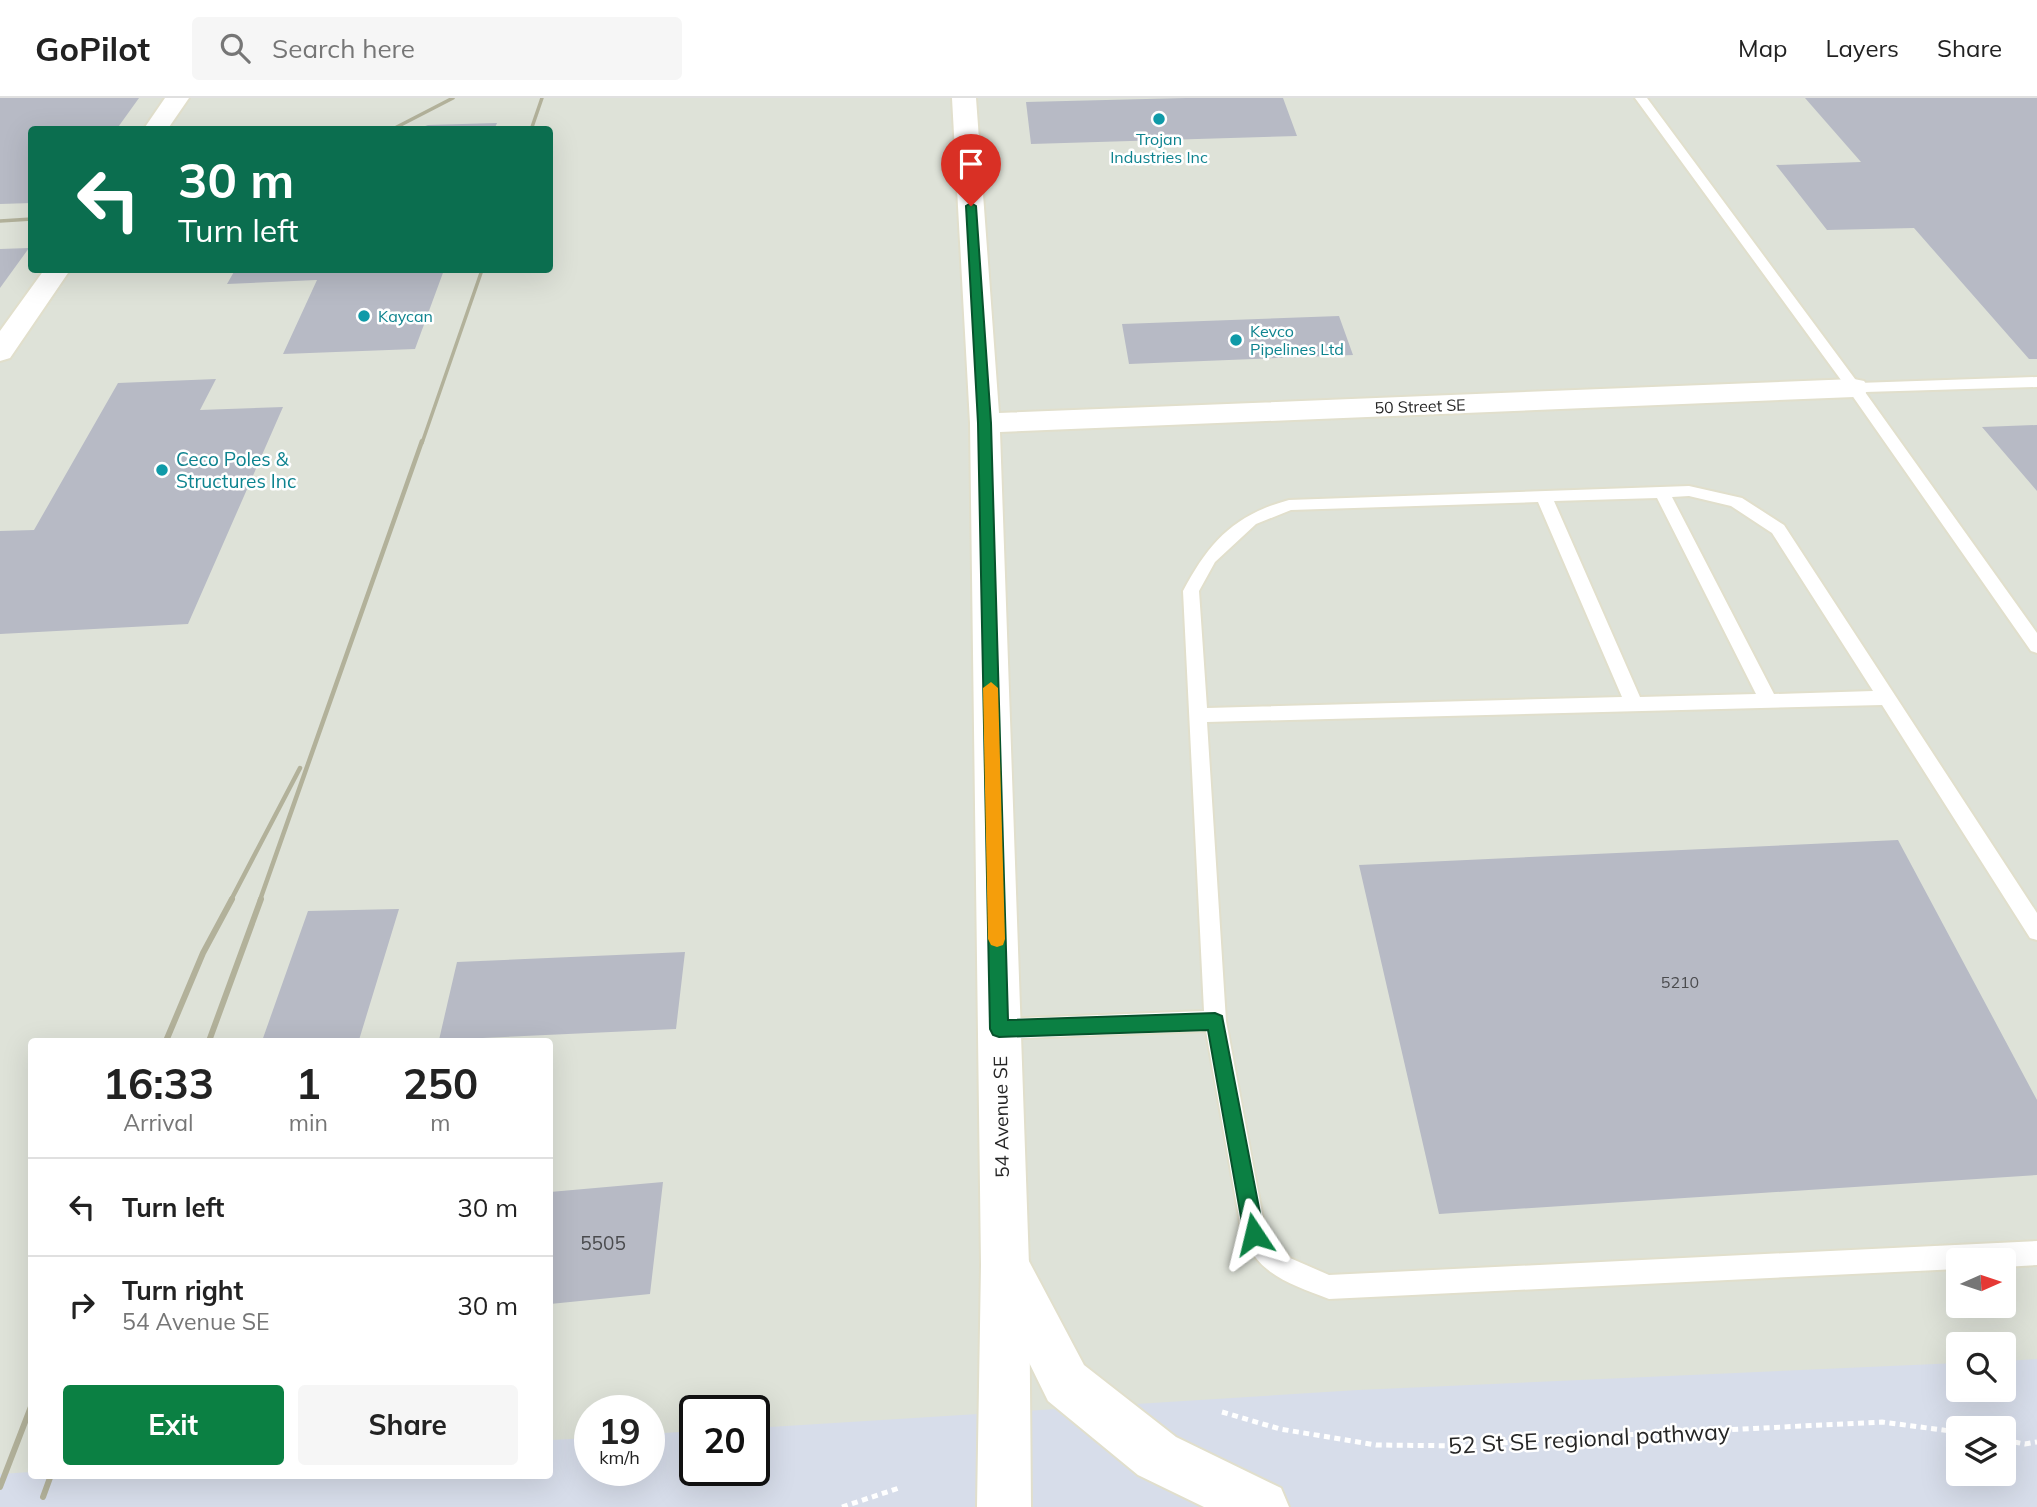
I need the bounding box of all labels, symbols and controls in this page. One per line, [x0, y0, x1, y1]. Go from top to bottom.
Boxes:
search box [192, 17, 682, 80]
text: GoPilot [35, 28, 150, 69]
icon: search [216, 29, 254, 67]
text: Search here [272, 32, 415, 65]
text: Map [1738, 33, 1787, 63]
text: Layers [1825, 33, 1899, 63]
text: Share [1937, 33, 2002, 63]
marker: Trojan Industries Inc [1151, 111, 1167, 127]
place label: Trojan Industries Inc [1110, 129, 1208, 167]
pin [941, 134, 1001, 206]
icon: arrive [952, 145, 990, 183]
text: 30 m [178, 149, 294, 210]
icon: left [63, 154, 154, 245]
text: Turn left [178, 210, 298, 250]
place label: Kaycan [378, 306, 433, 326]
marker: Kaycan [356, 308, 372, 324]
place label: Kevco Pipelines Ltd [1250, 321, 1344, 359]
marker: Kevco Pipelines Ltd [1228, 332, 1244, 348]
street label: 50 Street SE [1374, 394, 1466, 418]
place label: Ceco Poles & Structures Inc [176, 447, 296, 493]
marker: Ceco Poles & Structures Inc [154, 462, 170, 478]
house number: 5210 [1661, 972, 1699, 992]
street label: 54 Avenue SE [988, 1056, 1014, 1178]
text: 16:33 [103, 1057, 214, 1110]
text: 1 [296, 1057, 321, 1110]
text: 250 [403, 1057, 478, 1110]
text: Arrival [123, 1108, 194, 1137]
text: min [289, 1108, 328, 1137]
text: m [430, 1108, 451, 1137]
icon: left [63, 1188, 101, 1226]
text: Turn left [122, 1191, 224, 1224]
text: 30 m [457, 1191, 518, 1224]
position arrow [1217, 1197, 1291, 1271]
house number: 5505 [580, 1231, 626, 1255]
north arrow [1946, 1248, 2016, 1318]
map controls [1946, 1248, 2016, 1486]
text: Turn right [122, 1274, 243, 1307]
icon: right [63, 1286, 101, 1324]
text: 30 m [457, 1289, 518, 1322]
text: 54 Avenue SE [122, 1307, 270, 1336]
button: search [1946, 1332, 2016, 1402]
button: Exit [63, 1385, 284, 1465]
button: Share [298, 1385, 518, 1465]
speed limit sign: 20 [679, 1395, 770, 1486]
text: 19 [598, 1409, 641, 1453]
street label: 52 St SE regional pathway [1447, 1416, 1731, 1460]
button: layers [1946, 1416, 2016, 1486]
text: km/h [599, 1446, 640, 1469]

